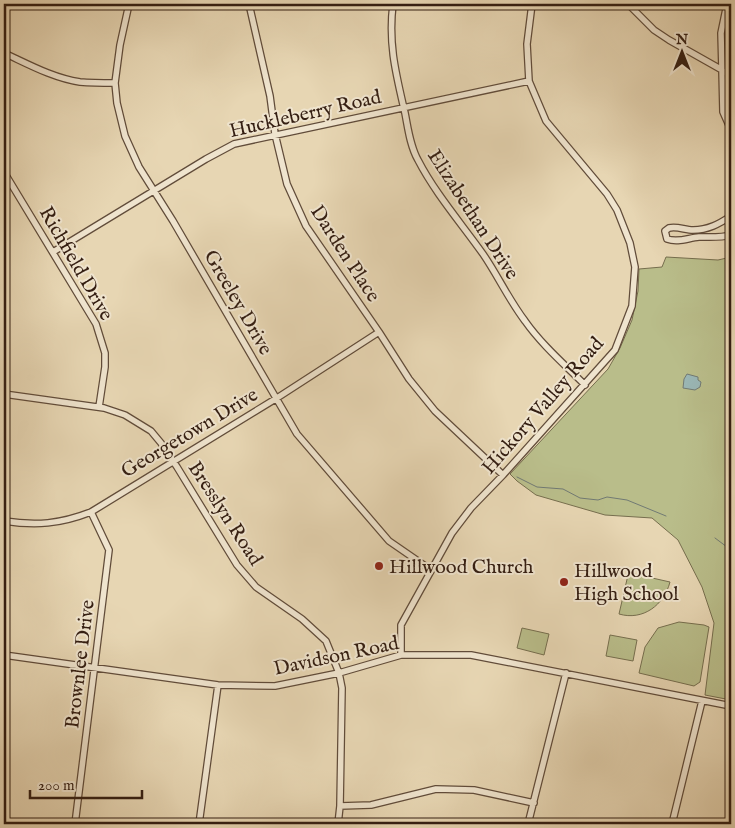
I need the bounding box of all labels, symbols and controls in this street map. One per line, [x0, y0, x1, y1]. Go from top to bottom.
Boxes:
north arrow [658, 28, 708, 78]
text: N [675, 31, 688, 49]
street label: Huckleberry Road [227, 85, 384, 144]
street label: Elizabethan Drive [421, 145, 524, 285]
street label: Darden Place [304, 201, 385, 307]
street label: Richfield Drive [33, 202, 118, 325]
street label: Greeley Drive [198, 246, 278, 360]
street label: Hickory Valley Road [477, 332, 610, 480]
street label: Georgetown Drive [117, 383, 263, 484]
street label: Bresslyn Road [182, 457, 268, 571]
place label: Hillwood Church [389, 555, 534, 580]
place label: Hillwood High School [574, 559, 679, 607]
marker: Hillwood Church [373, 560, 385, 572]
marker: Hillwood High School [558, 576, 570, 588]
street label: Brownlee Drive [60, 598, 101, 730]
street label: Davidson Road [271, 631, 401, 682]
scale bar [30, 768, 142, 800]
text: 200 m [38, 776, 75, 795]

